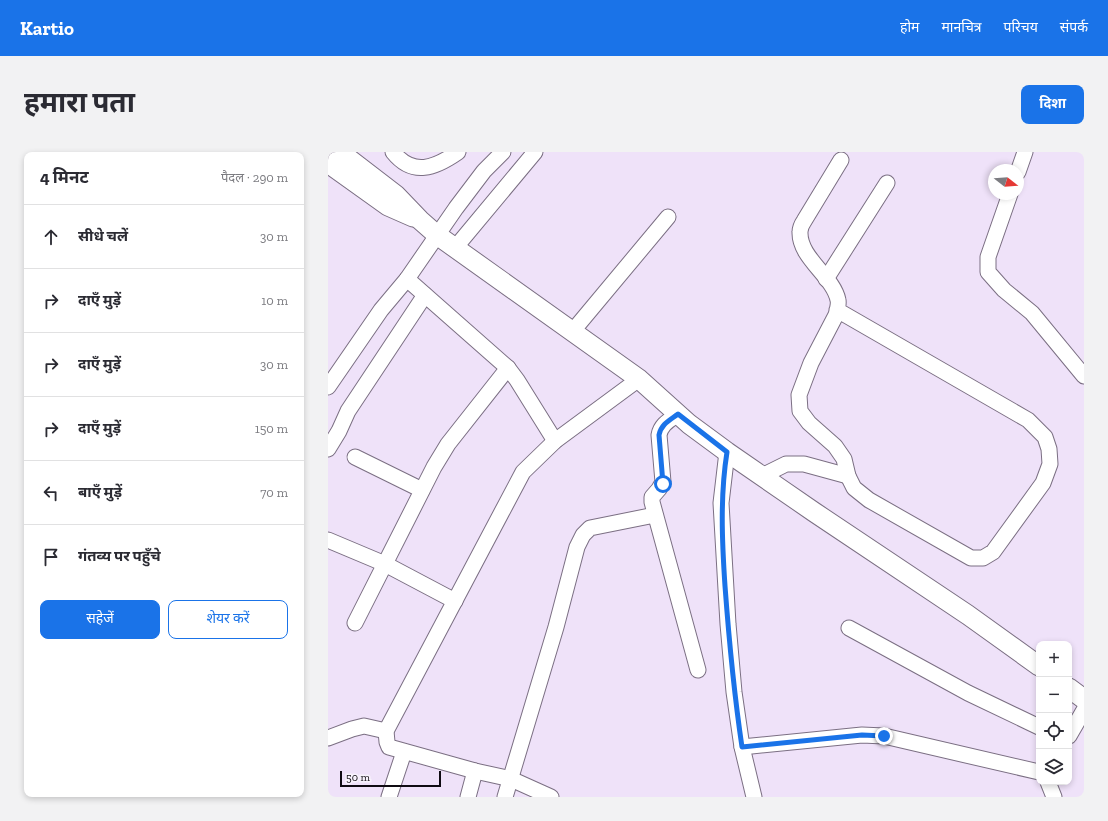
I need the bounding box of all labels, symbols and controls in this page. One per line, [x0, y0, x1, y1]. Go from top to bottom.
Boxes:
text: Kartio [20, 17, 74, 40]
text: होम [900, 19, 919, 36]
text: मानचित्र [941, 19, 982, 36]
text: परिचय [1004, 19, 1038, 36]
text: संपर्क [1060, 19, 1088, 36]
button: दिशा [1021, 85, 1084, 124]
text: हमारा पता [24, 86, 135, 119]
north arrow [988, 164, 1024, 200]
text: 4 मिनट [40, 167, 89, 187]
text: पैदल · 290 m [221, 170, 288, 185]
icon: ahead [40, 226, 62, 248]
text: सीधे चलें [78, 227, 128, 245]
text: 30 m [260, 229, 288, 244]
icon: right [40, 290, 62, 312]
text: दाएँ मुड़ें [78, 291, 121, 309]
text: 10 m [261, 293, 288, 308]
icon: right [40, 354, 62, 376]
text: दाएँ मुड़ें [78, 355, 121, 373]
text: 30 m [260, 357, 288, 372]
icon: right [40, 418, 62, 440]
text: दाएँ मुड़ें [78, 419, 121, 437]
text: 150 m [255, 421, 288, 436]
route start [654, 475, 672, 493]
icon: left [40, 482, 62, 504]
text: बाएँ मुड़ें [78, 483, 122, 501]
text: 70 m [260, 485, 288, 500]
icon: arrive [40, 546, 62, 568]
text: गंतव्य पर पहुँचे [78, 547, 161, 565]
button: सहेजें [40, 600, 160, 639]
button: शेयर करें [168, 600, 288, 639]
map controls [1036, 641, 1072, 785]
button: + [1036, 641, 1072, 677]
button: − [1036, 677, 1072, 713]
button: locate [1036, 713, 1072, 749]
route end [875, 727, 893, 745]
button: layers [1036, 749, 1072, 785]
scale bar [340, 769, 441, 788]
text: 50 m [346, 771, 370, 784]

